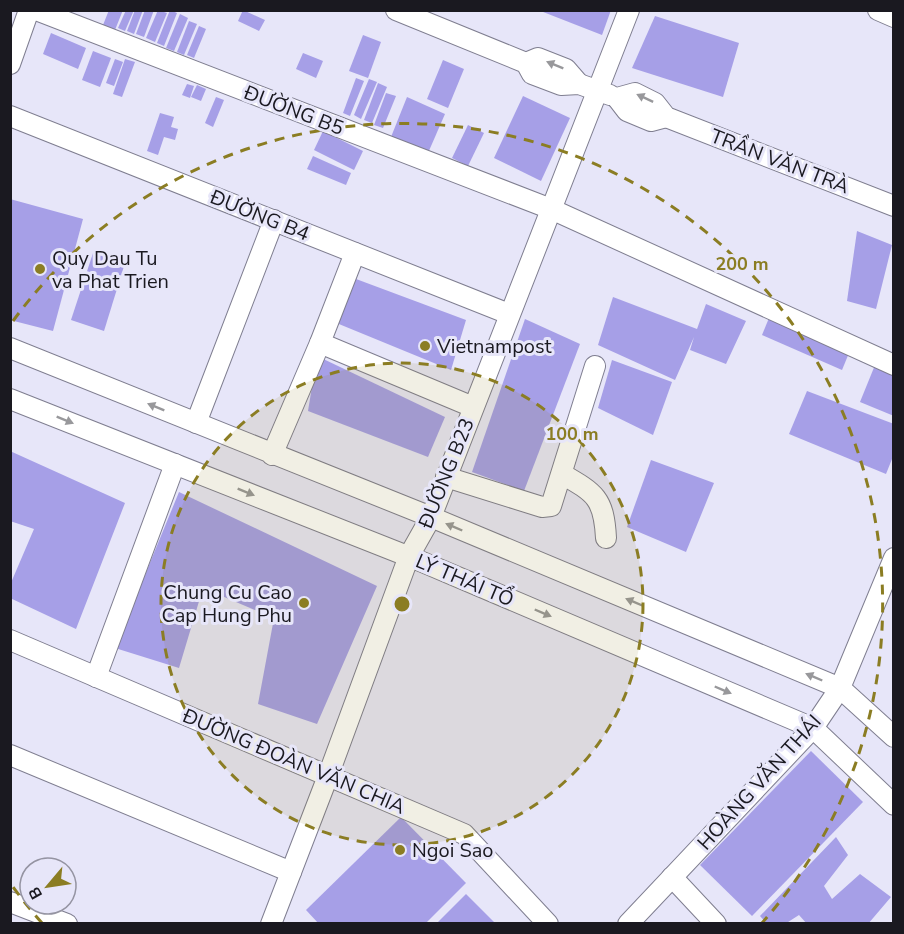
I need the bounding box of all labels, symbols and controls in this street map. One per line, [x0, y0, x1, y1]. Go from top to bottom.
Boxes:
one-way arrow [546, 60, 564, 69]
street label: ĐƯỜNG B5 [239, 79, 348, 142]
one-way arrow [636, 93, 653, 102]
street label: TRẦN VĂN TRÀ [707, 122, 854, 201]
street label: ĐƯỜNG B4 [205, 183, 313, 248]
place label: Quy Dau Tu va Phat Trien [52, 245, 169, 295]
text: 200 m [715, 252, 769, 276]
marker: Quy Dau Tu va Phat Trien [33, 262, 47, 276]
place label: Vietnampost [436, 333, 552, 360]
marker: Vietnampost [418, 339, 432, 353]
one-way arrow [147, 402, 165, 412]
street label: ĐƯỜNG B23 [412, 414, 481, 533]
one-way arrow [56, 416, 74, 426]
text: 100 m [545, 422, 599, 446]
one-way arrow [237, 488, 255, 497]
one-way arrow [445, 522, 463, 532]
street label: LÝ THÁI TỔ [412, 547, 518, 613]
place label: Chung Cu Cao Cap Hung Phu [162, 579, 292, 629]
centre of rings [392, 594, 412, 614]
marker: Chung Cu Cao Cap Hung Phu [297, 596, 311, 610]
one-way arrow [625, 597, 643, 607]
one-way arrow [535, 609, 552, 618]
one-way arrow [805, 672, 823, 682]
one-way arrow [714, 685, 732, 695]
street label: ĐƯỜNG ĐOÀN VĂN CHIA [177, 702, 410, 821]
street label: HOÀNG VĂN THÁI [691, 709, 827, 856]
place label: Ngoi Sao [412, 837, 493, 864]
marker: Ngoi Sao [393, 843, 407, 857]
north arrow [18, 856, 78, 916]
text: B [23, 883, 48, 903]

